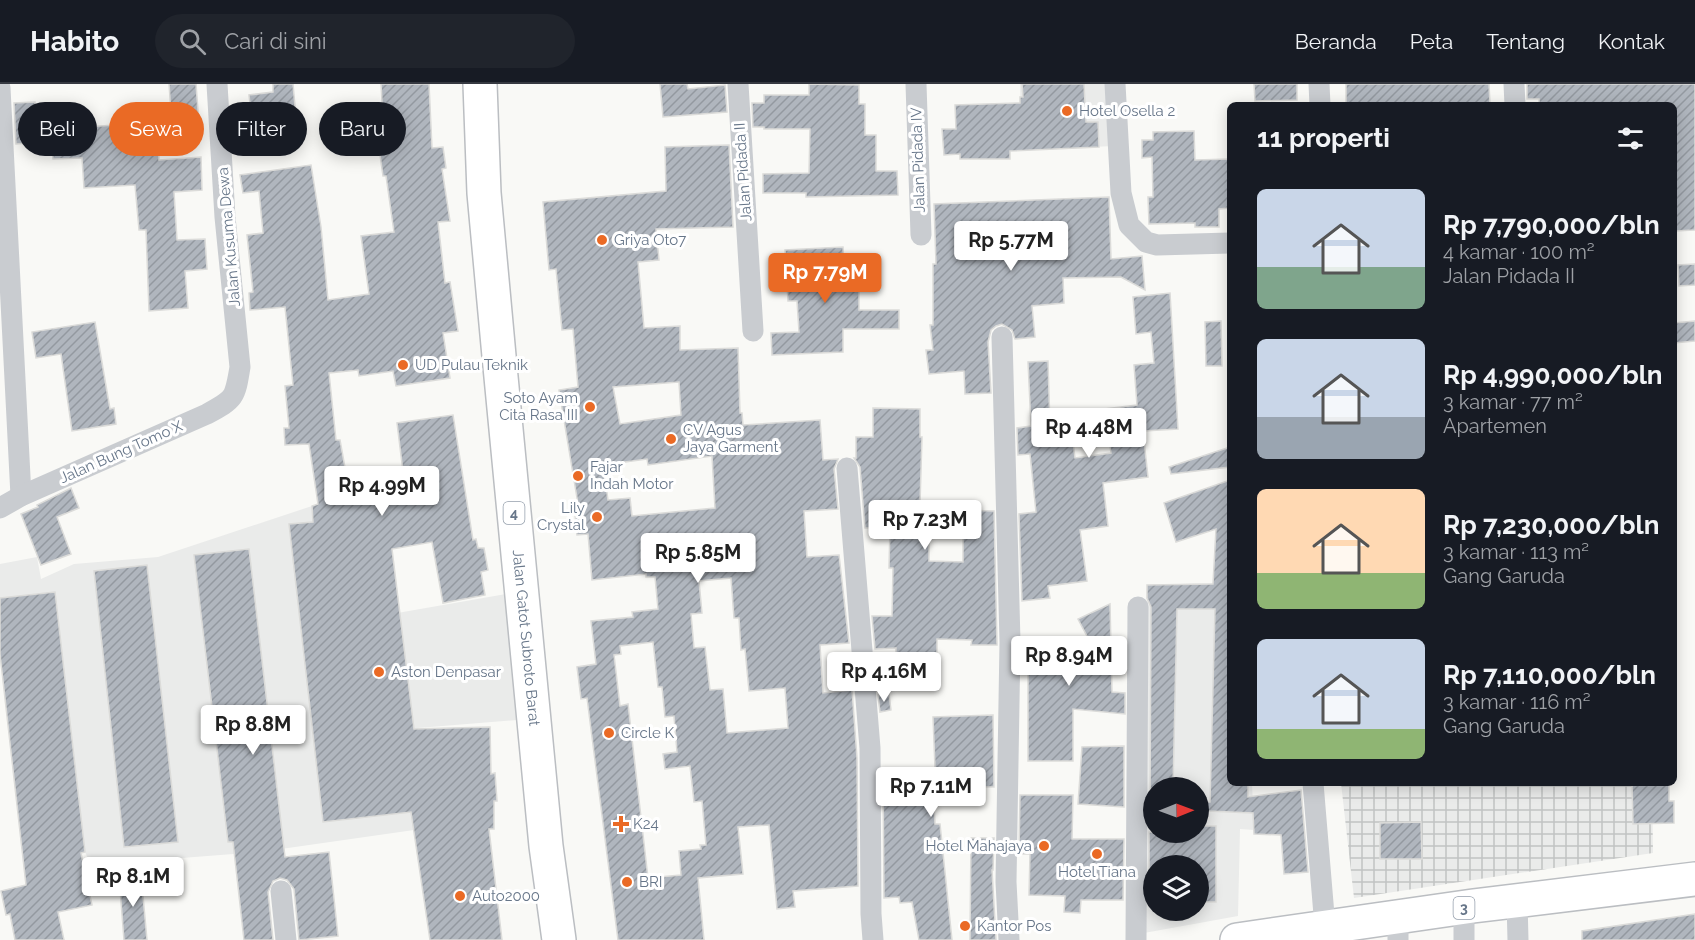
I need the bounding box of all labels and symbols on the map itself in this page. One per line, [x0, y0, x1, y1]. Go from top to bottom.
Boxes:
place label: Hotel Osella 2 [1079, 102, 1175, 120]
marker: Hotel Osella 2 [1060, 104, 1074, 118]
street label: Jalan Pidada IV [907, 107, 929, 213]
street label: Jalan Pidada II [731, 122, 755, 222]
street label: Jalan Kusuma Dewa [214, 167, 244, 307]
pin: Rp 5.77M [949, 221, 1073, 272]
place label: Griya Oto7 [614, 231, 686, 249]
marker: Griya Oto7 [595, 233, 609, 247]
pin: Rp 7.79M [763, 253, 887, 304]
place label: UD Pulau Teknik [415, 356, 528, 374]
marker: UD Pulau Teknik [396, 358, 410, 372]
place label: Soto Ayam Cita Rasa III [499, 389, 578, 424]
marker: Soto Ayam Cita Rasa III [583, 400, 597, 414]
pin: Rp 4.48M [1027, 408, 1151, 459]
street label: Jalan Bung Tomo X [57, 417, 186, 487]
place label: CV Agus Jaya Garment [683, 421, 778, 456]
marker: CV Agus Jaya Garment [664, 432, 678, 446]
place label: Fajar Indah Motor [590, 458, 674, 493]
pin: Rp 4.99M [320, 466, 444, 517]
marker: Fajar Indah Motor [571, 469, 585, 483]
place label: Lily Crystal [537, 499, 586, 534]
pin: Rp 7.23M [863, 500, 987, 551]
road number: 4 [504, 502, 524, 524]
marker: Lily Crystal [590, 510, 604, 524]
pin: Rp 5.85M [636, 533, 760, 584]
street label: Jalan Gatot Subroto Barat [509, 549, 543, 727]
pin: Rp 8.94M [1007, 636, 1131, 687]
pin: Rp 4.16M [822, 652, 946, 703]
place label: Aston Denpasar [391, 663, 502, 681]
marker: Aston Denpasar [372, 665, 386, 679]
pin: Rp 8.8M [198, 705, 308, 756]
place label: Circle K [621, 724, 675, 742]
marker: Circle K [602, 726, 616, 740]
pin: Rp 7.11M [869, 767, 993, 818]
north arrow [1143, 777, 1209, 843]
place label: K24 [633, 815, 659, 833]
marker: K24 [614, 817, 628, 831]
place label: Hotel Mahajaya [926, 837, 1032, 855]
marker: Hotel Mahajaya [1037, 839, 1051, 853]
marker: Hotel Tiana [1090, 847, 1104, 861]
pin: Rp 8.1M [78, 857, 188, 908]
place label: Hotel Tiana [1058, 863, 1136, 881]
place label: BRI [639, 873, 663, 891]
marker: BRI [620, 875, 634, 889]
place label: Auto2000 [472, 887, 540, 905]
marker: Auto2000 [453, 889, 467, 903]
road number: 3 [1454, 897, 1474, 919]
place label: Kantor Pos [977, 917, 1051, 935]
marker: Kantor Pos [958, 919, 972, 933]

